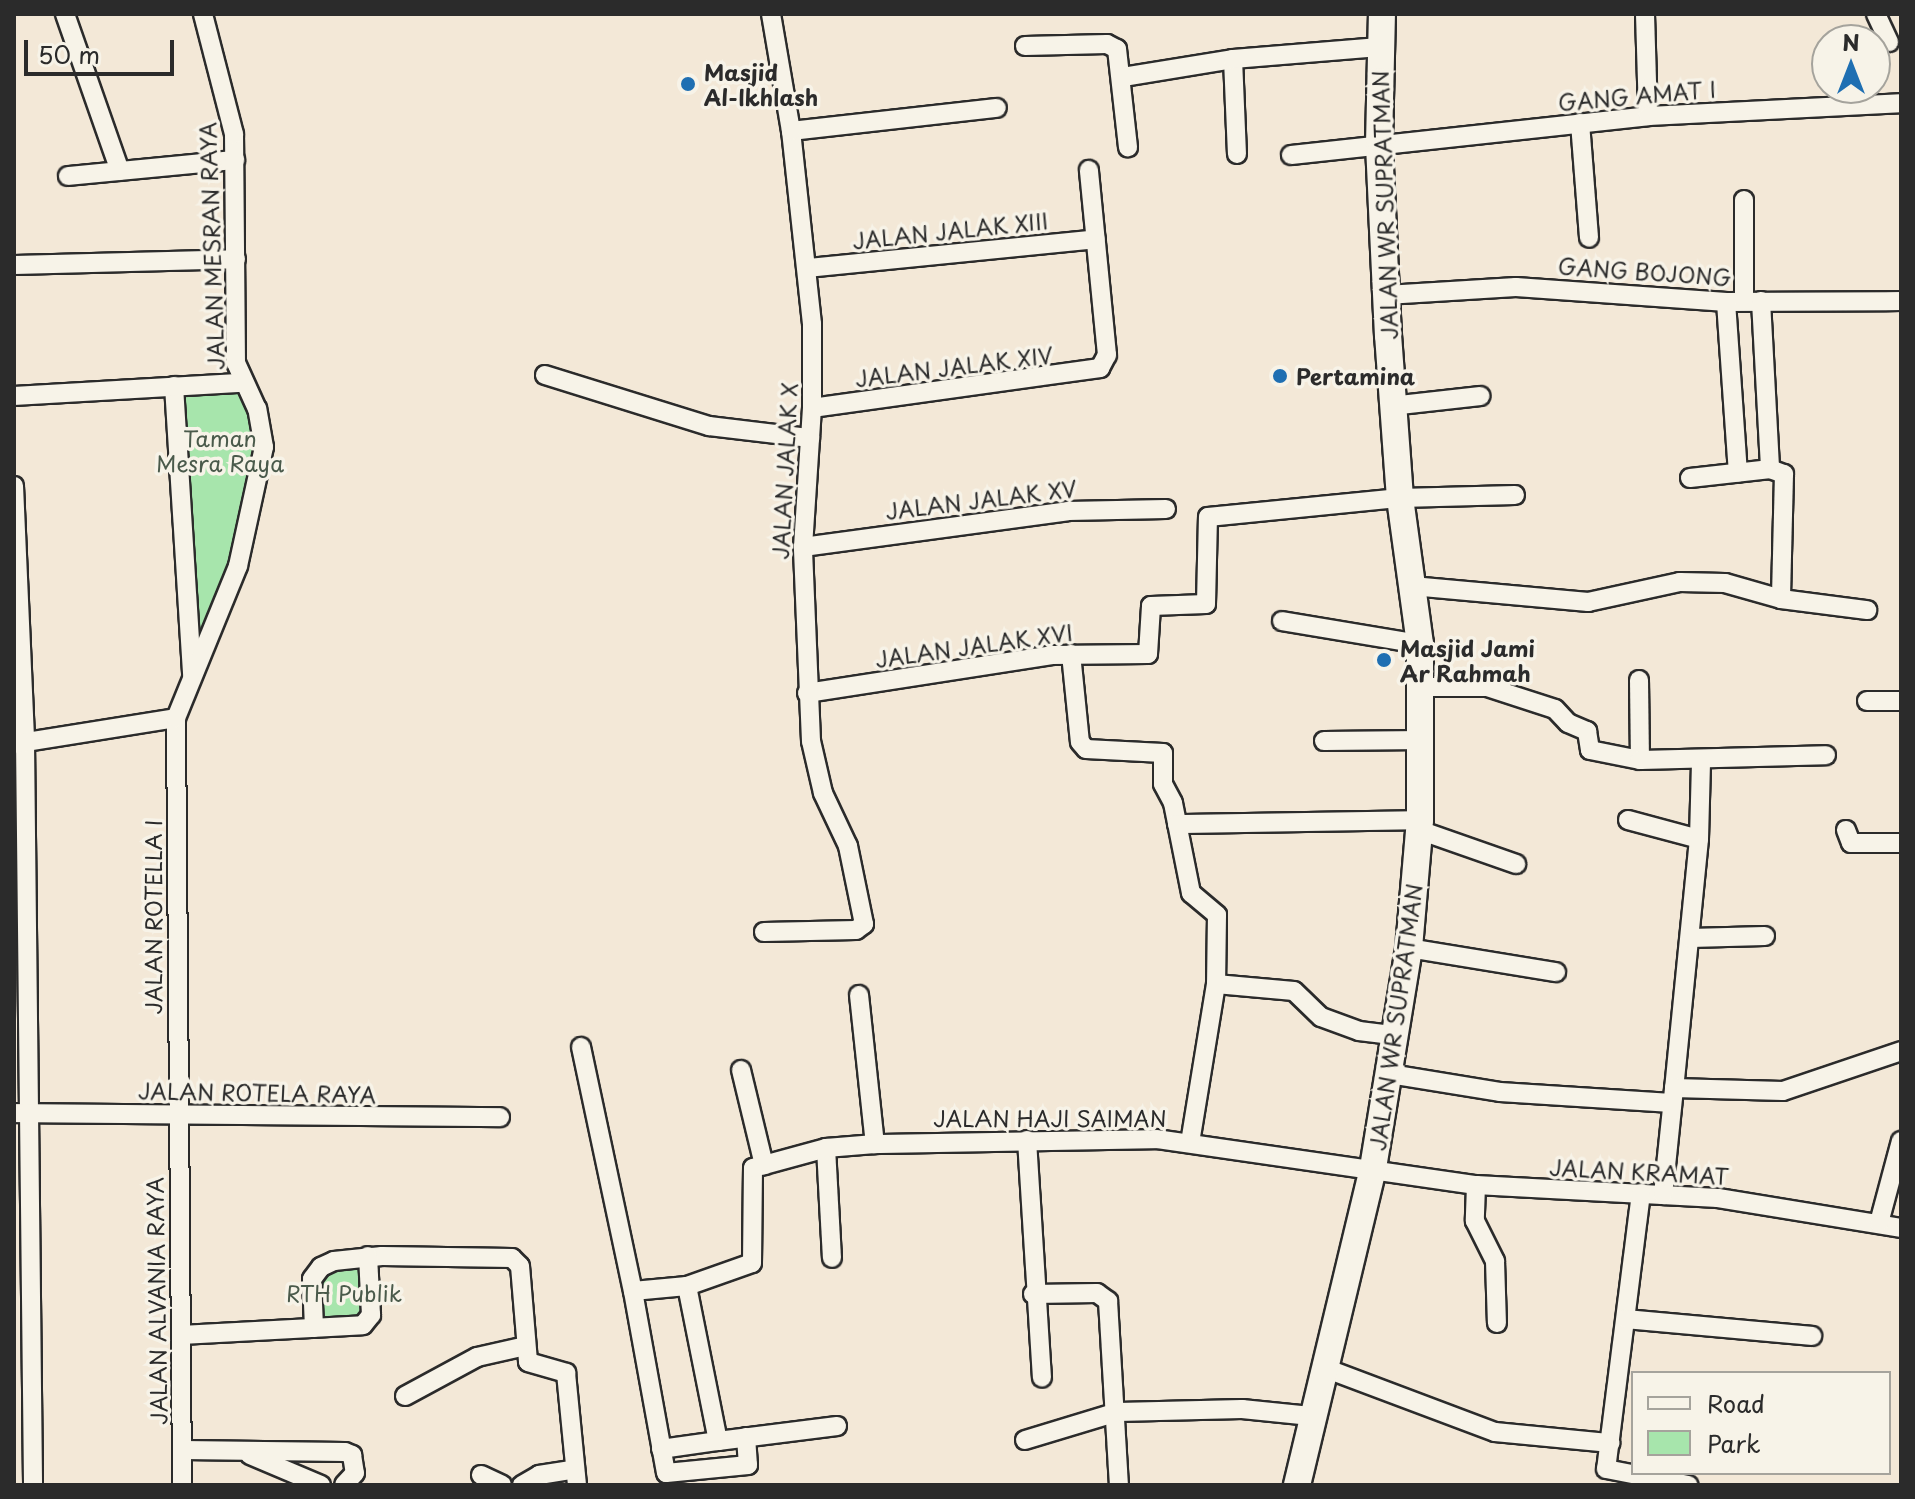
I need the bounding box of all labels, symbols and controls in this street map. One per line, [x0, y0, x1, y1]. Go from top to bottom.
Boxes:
scale bar [28, 24, 178, 74]
north arrow [1811, 24, 1891, 104]
text: N [1842, 25, 1860, 58]
text: 50 m [38, 36, 100, 72]
place label: Masjid Al-Ikhlash [704, 58, 818, 110]
street label: JALAN WR SUPRATMAN [1366, 69, 1402, 341]
marker: Masjid Al-Ikhlash [679, 75, 697, 93]
street label: GANG AMAT I [1556, 75, 1718, 115]
street label: JALAN MESRAN RAYA [193, 122, 229, 370]
street label: JALAN JALAK XIII [851, 207, 1049, 253]
street label: GANG BOJONG [1556, 252, 1734, 290]
street label: JALAN JALAK XIV [853, 341, 1055, 391]
place label: Pertamina [1296, 363, 1415, 389]
marker: Pertamina [1271, 367, 1289, 385]
street label: JALAN JALAK X [766, 382, 802, 560]
park label: Taman Mesra Raya [156, 424, 284, 476]
street label: JALAN JALAK XV [883, 474, 1079, 524]
street label: JALAN JALAK XVI [873, 618, 1075, 672]
place label: Masjid Jami Ar Rahmah [1400, 634, 1535, 686]
marker: Masjid Jami Ar Rahmah [1375, 651, 1393, 669]
street label: JALAN ROTELLA I [140, 819, 166, 1015]
street label: JALAN WR SUPRATMAN [1363, 881, 1427, 1153]
street label: JALAN ROTELA RAYA [138, 1077, 376, 1107]
street label: JALAN HAJI SAIMAN [933, 1105, 1167, 1131]
street label: JALAN KRAMAT [1549, 1153, 1729, 1189]
street label: JALAN ALVANIA RAYA [141, 1177, 171, 1425]
park label: RTH Publik [285, 1280, 403, 1306]
legend [1631, 1371, 1891, 1475]
text: Road [1707, 1385, 1765, 1421]
text: Park [1707, 1425, 1761, 1461]

